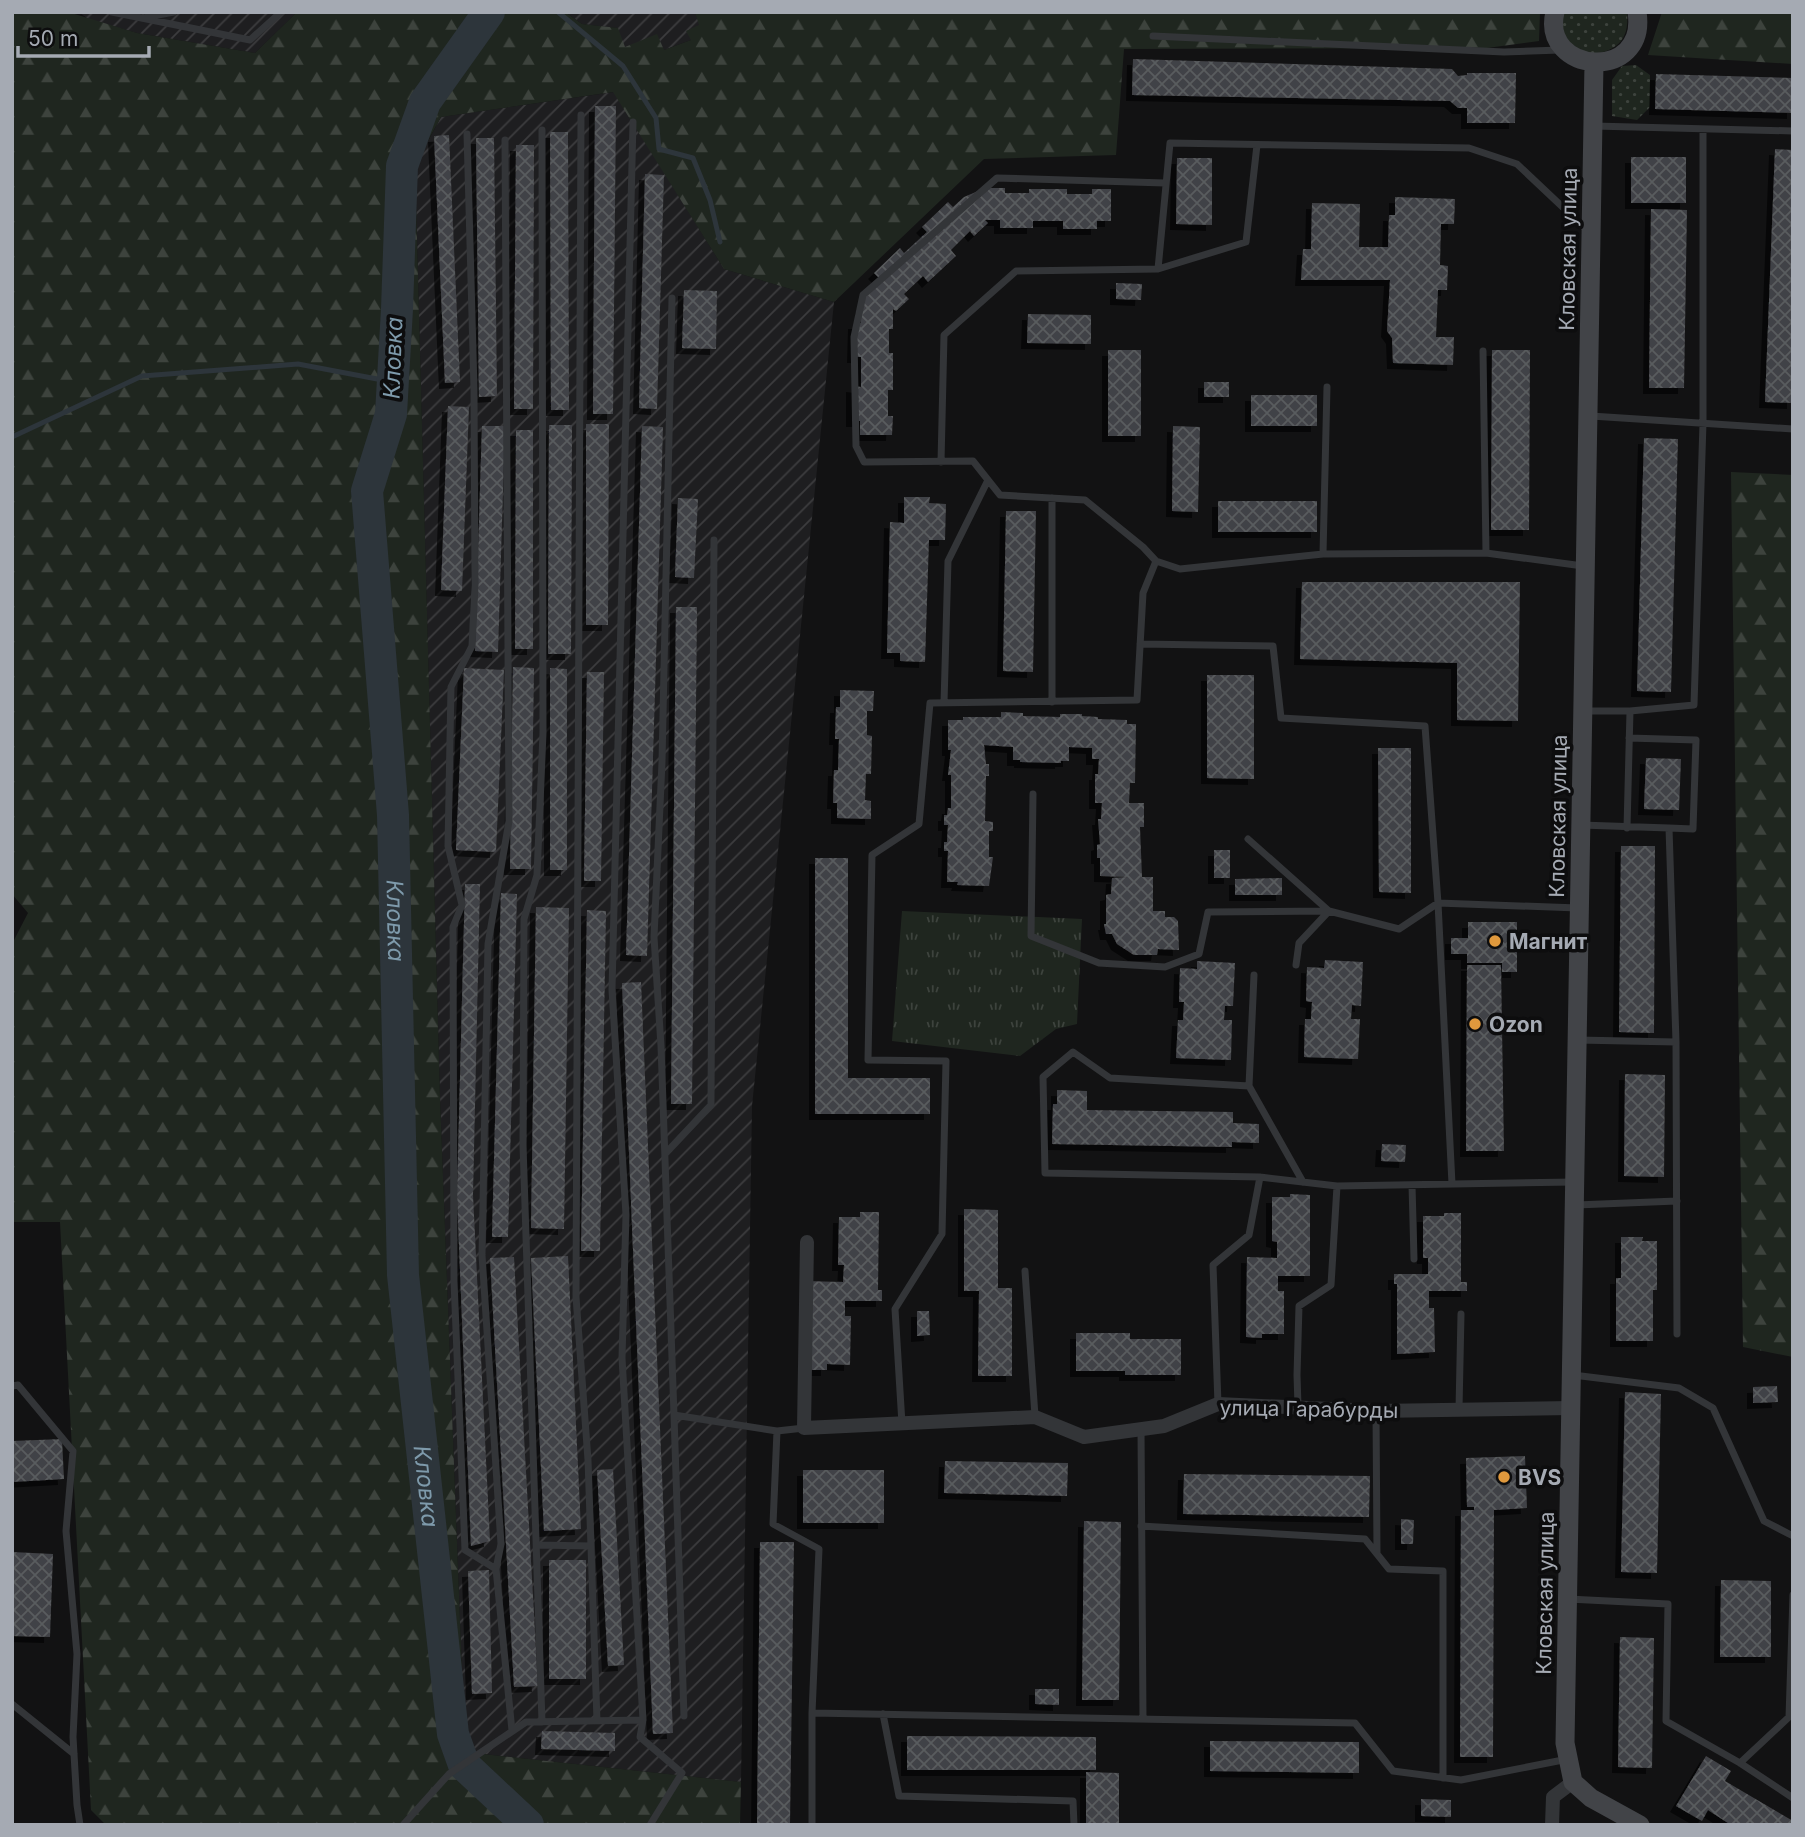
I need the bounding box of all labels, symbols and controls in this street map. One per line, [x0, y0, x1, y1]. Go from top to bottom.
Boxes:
scale bar [18, 14, 149, 58]
text: 50 m [28, 26, 78, 51]
street label: Кловская улица [1554, 167, 1582, 331]
water label: Кловка [378, 316, 408, 400]
street label: Кловская улица [1544, 734, 1572, 898]
water label: Кловка [380, 879, 410, 962]
place label: Магнит [1509, 929, 1588, 954]
marker: Магнит [1487, 933, 1503, 949]
place label: Ozon [1489, 1012, 1543, 1037]
marker: Ozon [1467, 1016, 1483, 1032]
street label: улица Гарабурды [1219, 1395, 1399, 1423]
water label: Кловка [408, 1444, 444, 1529]
place label: BVS [1518, 1465, 1561, 1490]
marker: BVS [1496, 1469, 1512, 1485]
street label: Кловская улица [1531, 1511, 1559, 1675]

